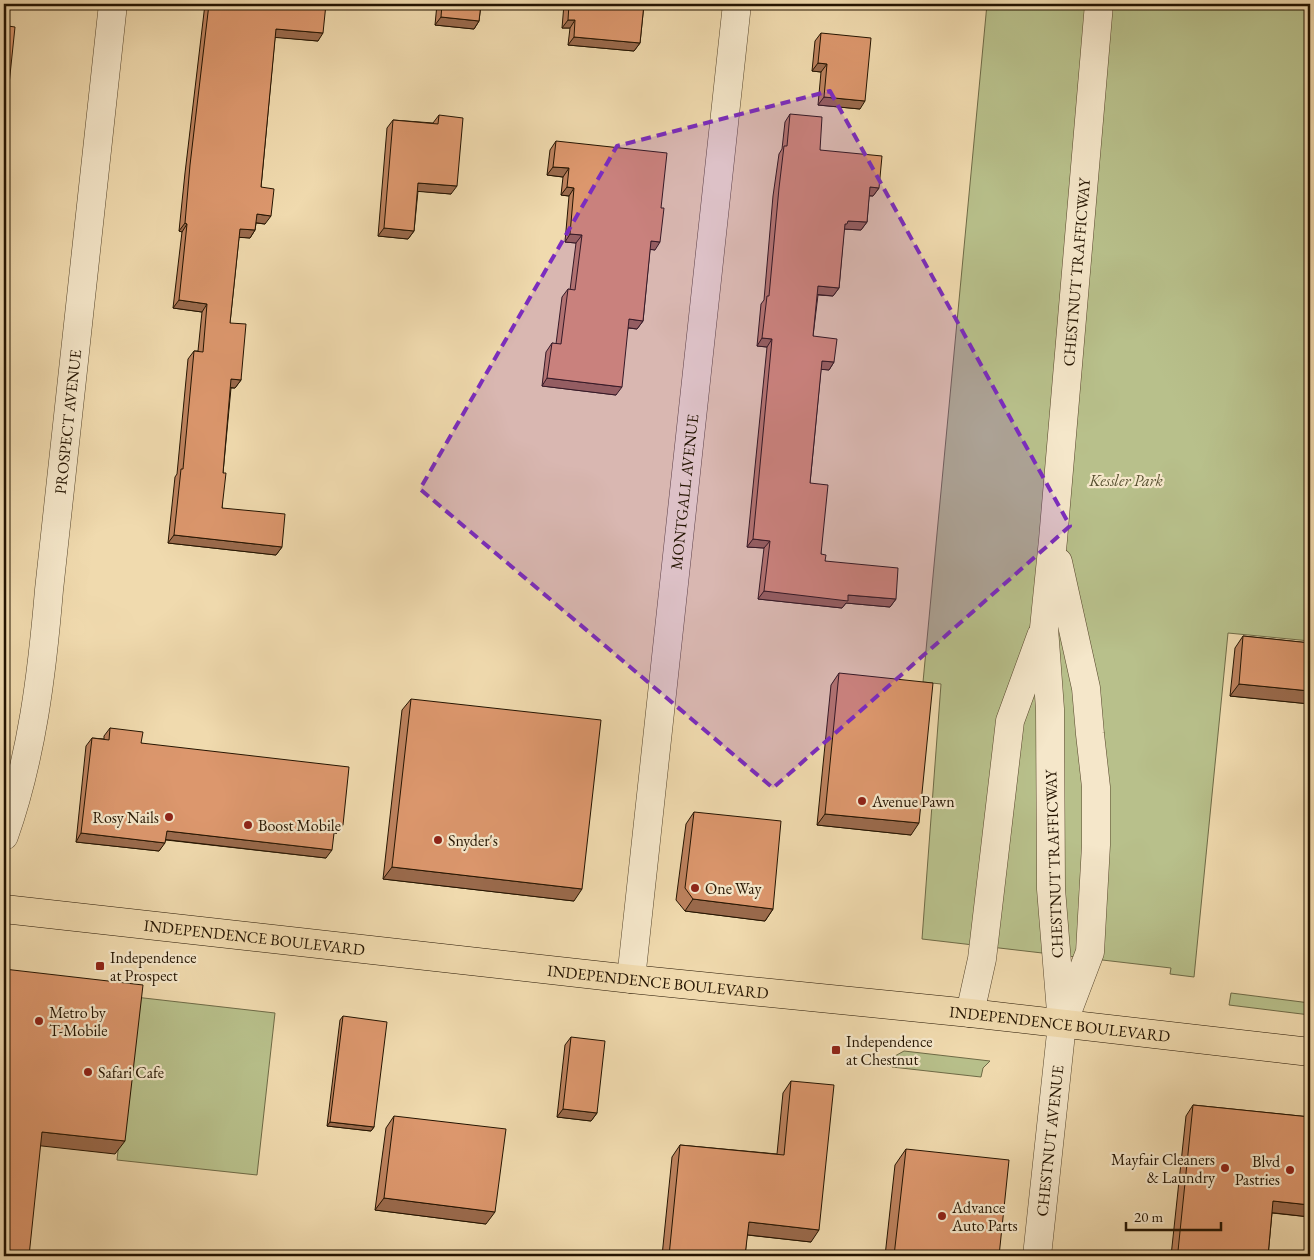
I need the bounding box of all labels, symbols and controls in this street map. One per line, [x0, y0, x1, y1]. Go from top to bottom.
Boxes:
street label: CHESTNUT TRAFFICWAY [1057, 176, 1095, 367]
street label: PROSPECT AVENUE [49, 348, 86, 495]
street label: MONTGALL AVENUE [665, 413, 703, 571]
park label: Kessler Park [1088, 470, 1164, 491]
street label: CHESTNUT TRAFFICWAY [1040, 769, 1068, 959]
place label: Avenue Pawn [871, 791, 955, 812]
marker: Avenue Pawn [856, 795, 868, 807]
place label: Rosy Nails [92, 807, 159, 828]
marker: Rosy Nails [163, 811, 175, 823]
place label: Boost Mobile [258, 815, 341, 836]
marker: Boost Mobile [242, 819, 254, 831]
place label: Snyder's [448, 830, 498, 851]
marker: Snyder's [432, 834, 444, 846]
place label: One Way [705, 878, 762, 899]
marker: One Way [689, 882, 701, 894]
street label: INDEPENDENCE BOULEVARD [143, 914, 366, 960]
place label: Independence at Prospect [110, 947, 196, 986]
street label: INDEPENDENCE BOULEVARD [546, 959, 770, 1003]
marker: Independence at Prospect [94, 960, 106, 972]
street label: INDEPENDENCE BOULEVARD [948, 1000, 1171, 1046]
place label: Metro by T-Mobile [49, 1002, 107, 1041]
marker: Metro by T-Mobile [33, 1015, 45, 1027]
place label: Independence at Chestnut [846, 1031, 932, 1070]
marker: Independence at Chestnut [830, 1044, 842, 1056]
place label: Safari Cafe [98, 1062, 164, 1083]
street label: CHESTNUT AVENUE [1031, 1064, 1068, 1217]
marker: Safari Cafe [82, 1066, 94, 1078]
place label: Mayfair Cleaners & Laundry [1111, 1149, 1216, 1188]
place label: Blvd Pastries [1235, 1151, 1281, 1190]
marker: Mayfair Cleaners & Laundry [1219, 1162, 1231, 1174]
marker: Blvd Pastries [1284, 1164, 1296, 1176]
place label: Advance Auto Parts [951, 1197, 1018, 1236]
scale bar [1126, 1200, 1222, 1232]
text: 20 m [1134, 1207, 1163, 1226]
marker: Advance Auto Parts [936, 1210, 948, 1222]

